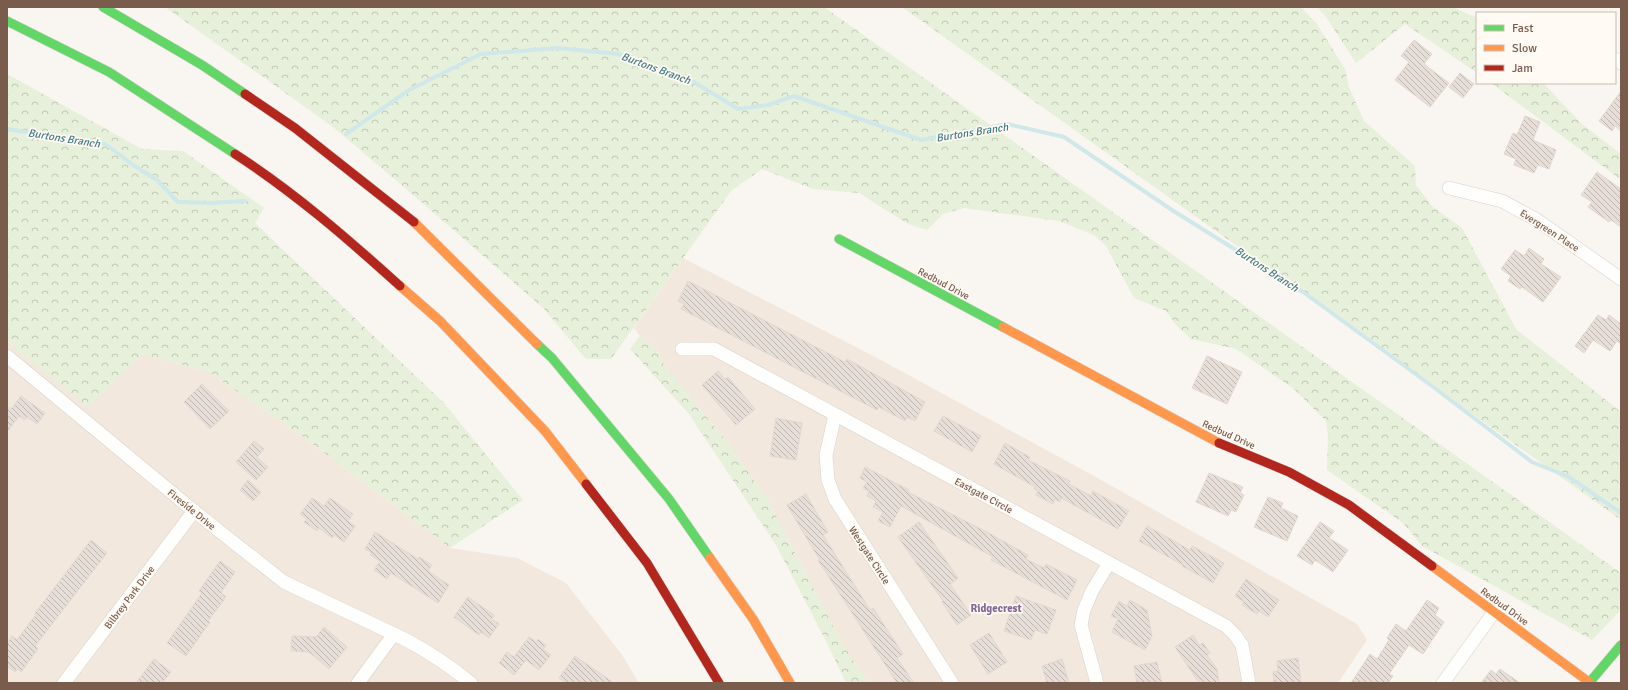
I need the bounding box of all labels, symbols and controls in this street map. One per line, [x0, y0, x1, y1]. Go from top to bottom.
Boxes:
legend [1476, 12, 1616, 84]
text: Fast [1512, 21, 1533, 36]
text: Slow [1512, 41, 1537, 56]
water label: Burtons Branch [619, 50, 693, 87]
text: Jam [1512, 61, 1533, 76]
water label: Burtons Branch [935, 120, 1010, 145]
water label: Burtons Branch [27, 126, 102, 151]
street label: Evergreen Place [1518, 207, 1581, 254]
water label: Burtons Branch [1233, 244, 1302, 295]
street label: Redbud Drive [916, 265, 971, 303]
street label: Redbud Drive [1200, 418, 1257, 452]
street label: Eastgate Circle [952, 476, 1015, 516]
street label: Fireside Drive [165, 487, 218, 533]
street label: Westgate Circle [846, 524, 892, 587]
street label: Bilbrey Park Drive [102, 564, 157, 632]
street label: Redbud Drive [1478, 585, 1531, 628]
district label: Ridgecrest [970, 602, 1022, 615]

